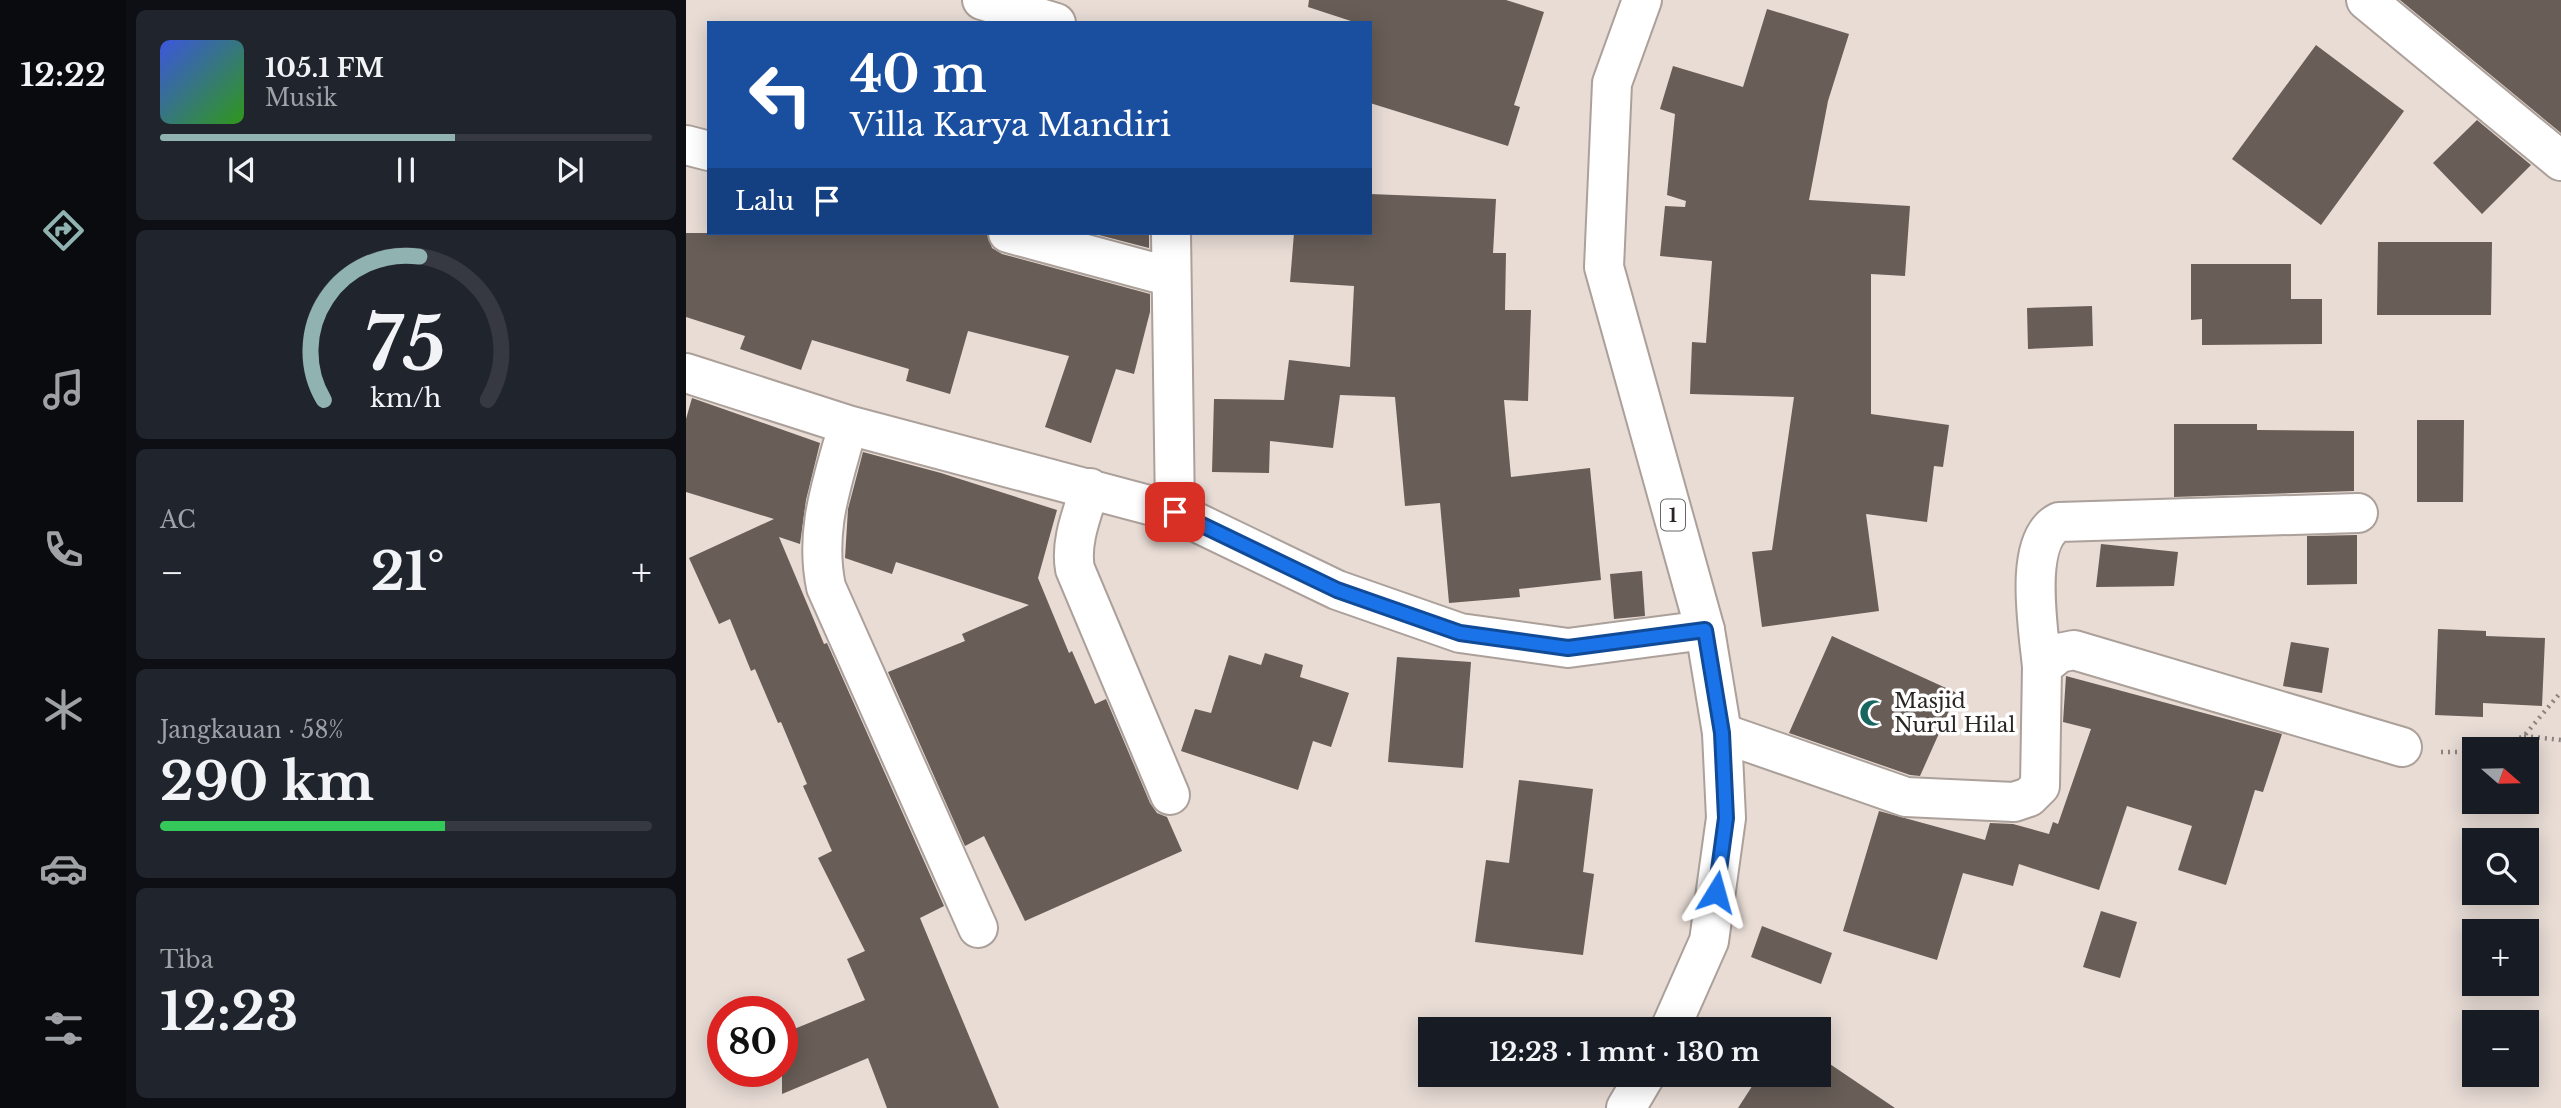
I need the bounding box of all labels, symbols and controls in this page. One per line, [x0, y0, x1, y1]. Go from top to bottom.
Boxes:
text: 40 m [850, 44, 987, 105]
icon: left [735, 49, 826, 140]
text: 105.1 FM [265, 52, 384, 84]
text: 12:22 [20, 55, 106, 95]
text: Musik [265, 84, 337, 112]
text: Villa Karya Mandiri [850, 105, 1171, 145]
icon: previous [223, 151, 261, 189]
icon: pause [387, 151, 425, 189]
icon: next [551, 151, 589, 189]
icon: arrive [808, 182, 846, 220]
text: Lalu [735, 185, 794, 217]
icon: directions [39, 206, 88, 255]
text: 75 [366, 300, 446, 391]
icon: music [39, 365, 88, 414]
text: km/h [371, 383, 441, 414]
pin [1145, 482, 1205, 542]
icon: arrive [1156, 493, 1194, 531]
road number: 1 [1661, 500, 1685, 530]
text: AC [160, 506, 196, 534]
icon: phone [39, 525, 88, 574]
text: 21° [371, 540, 445, 604]
text: − [160, 549, 184, 596]
text: + [631, 549, 652, 596]
icon: climate [39, 685, 88, 734]
place label: Masjid Nurul Hilal [1894, 688, 2015, 738]
mosque icon: Masjid Nurul Hilal [1858, 698, 1888, 728]
text: Jangkauan · 58% [160, 716, 344, 744]
north arrow [2462, 737, 2539, 814]
map controls [2462, 737, 2539, 1087]
text: 290 km [160, 750, 374, 814]
button: search [2462, 828, 2539, 905]
icon: car [39, 844, 88, 893]
position arrow [1679, 855, 1753, 929]
button: + [2462, 919, 2539, 996]
text: Tiba [160, 946, 213, 974]
text: 12:23 [160, 980, 298, 1044]
speed limit sign: 80 [707, 996, 798, 1087]
icon: filters [39, 1004, 88, 1053]
button: − [2462, 1010, 2539, 1087]
text: 12:23 · 1 mnt · 130 m [1489, 1036, 1760, 1068]

